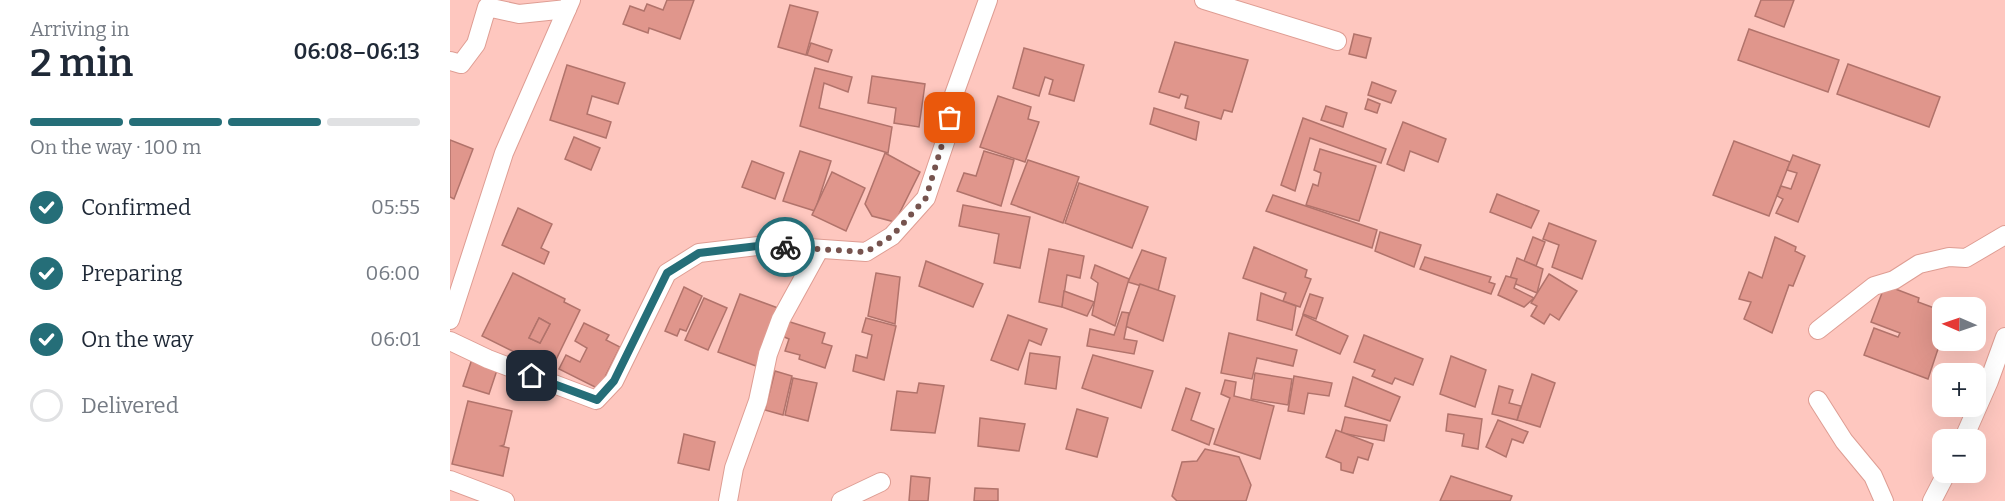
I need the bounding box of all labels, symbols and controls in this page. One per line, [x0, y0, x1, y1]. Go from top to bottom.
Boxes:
text: Arriving in [30, 17, 129, 41]
text: 06:08–06:13 [293, 38, 420, 65]
text: 2 min [30, 40, 133, 86]
pin [924, 92, 975, 143]
icon: bag [933, 101, 966, 134]
text: On the way · 100 m [30, 135, 201, 159]
icon: check [30, 191, 63, 224]
text: Confirmed [81, 194, 191, 221]
text: 05:55 [371, 195, 420, 219]
courier [755, 217, 815, 277]
icon: bike [769, 231, 802, 264]
icon: check [30, 257, 63, 290]
text: Preparing [81, 260, 183, 287]
text: 06:00 [366, 261, 420, 285]
north arrow [1932, 297, 1986, 351]
map controls [1932, 297, 1986, 483]
icon: check [30, 323, 63, 356]
text: On the way [81, 326, 193, 353]
text: 06:01 [370, 327, 420, 351]
pin [506, 350, 557, 401]
icon: home [515, 359, 548, 392]
button: + [1932, 363, 1986, 417]
text: Delivered [81, 392, 179, 419]
button: − [1932, 429, 1986, 483]

